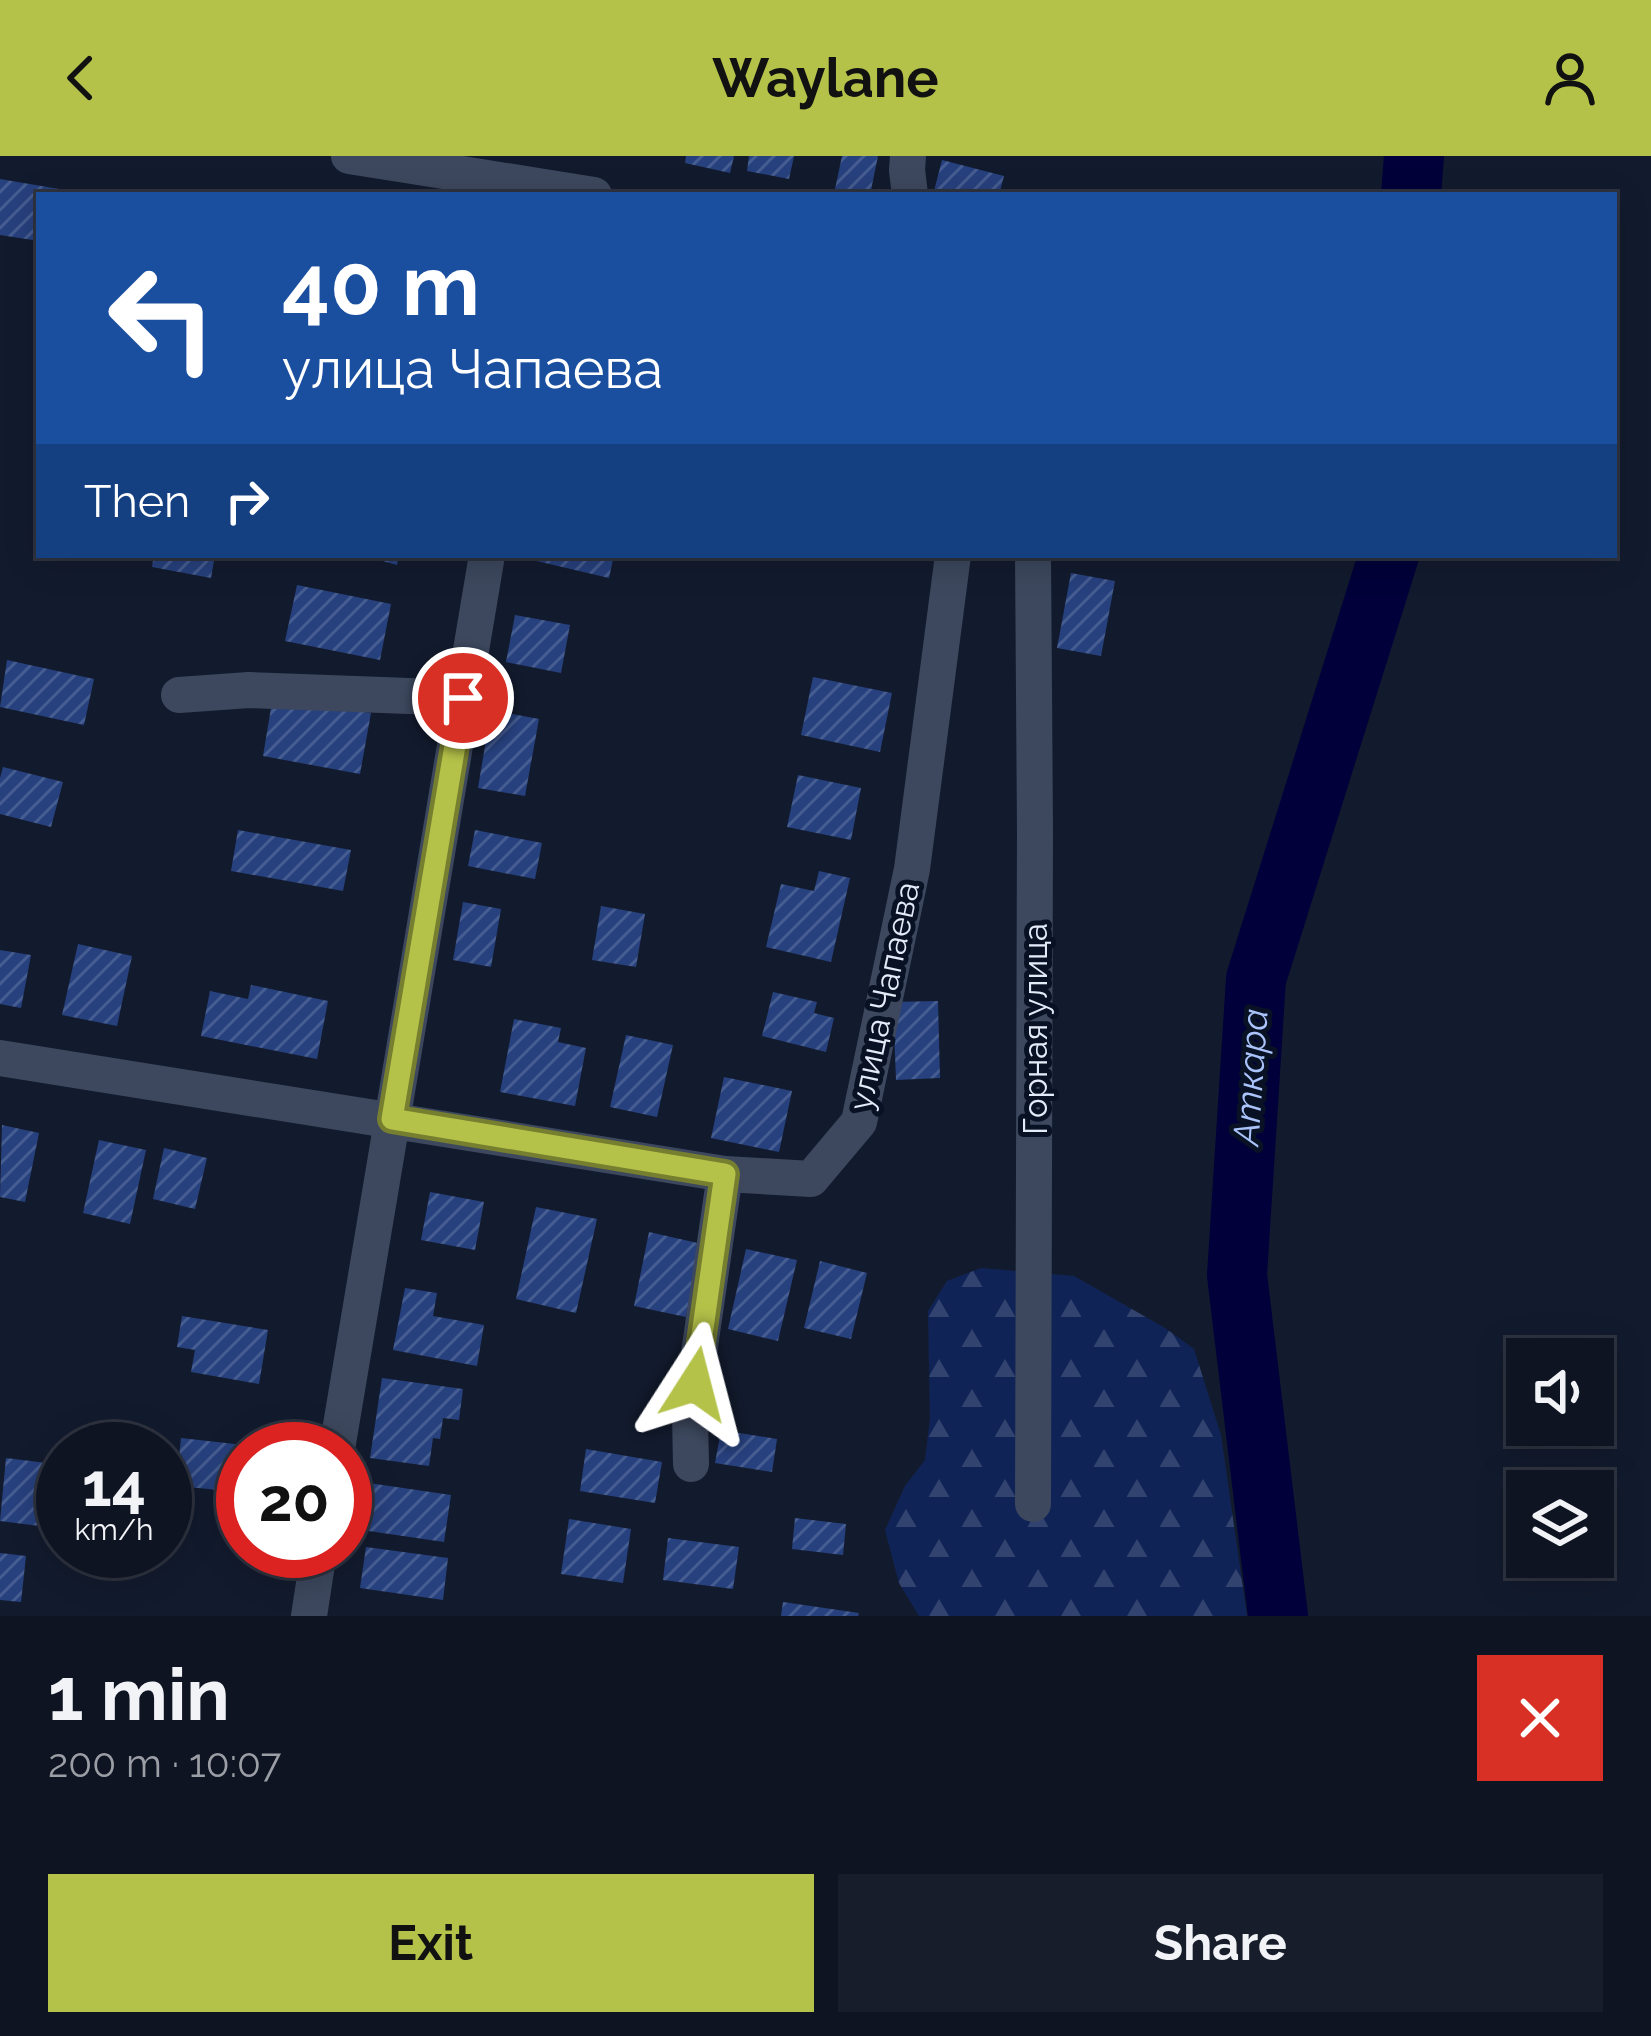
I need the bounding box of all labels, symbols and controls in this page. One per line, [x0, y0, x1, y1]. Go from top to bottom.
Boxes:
icon: back [48, 45, 114, 111]
icon: person [1537, 45, 1603, 111]
text: Waylane [712, 46, 939, 110]
text: 40 m [282, 236, 480, 335]
icon: left [84, 240, 240, 396]
text: улица Чапаева [282, 337, 663, 401]
icon: right [214, 468, 280, 534]
text: Then [84, 475, 190, 528]
pin [412, 647, 514, 749]
icon: arrive [430, 665, 496, 731]
street label: улица Чапаева [841, 878, 927, 1114]
street label: Горная улица [1016, 923, 1055, 1135]
water label: Аткара [1224, 1007, 1276, 1149]
position arrow [632, 1321, 758, 1447]
map controls [1506, 1338, 1614, 1578]
button: sound [1506, 1338, 1614, 1446]
speed limit sign: 20 [216, 1422, 372, 1578]
text: 14 [82, 1450, 146, 1520]
button: layers [1506, 1470, 1614, 1578]
text: km/h [74, 1512, 154, 1547]
text: 1 min [48, 1652, 230, 1737]
button: close [1477, 1655, 1603, 1781]
text: 200 m · 10:07 [48, 1740, 281, 1786]
button: Exit [48, 1874, 814, 2012]
button: Share [838, 1874, 1603, 2012]

